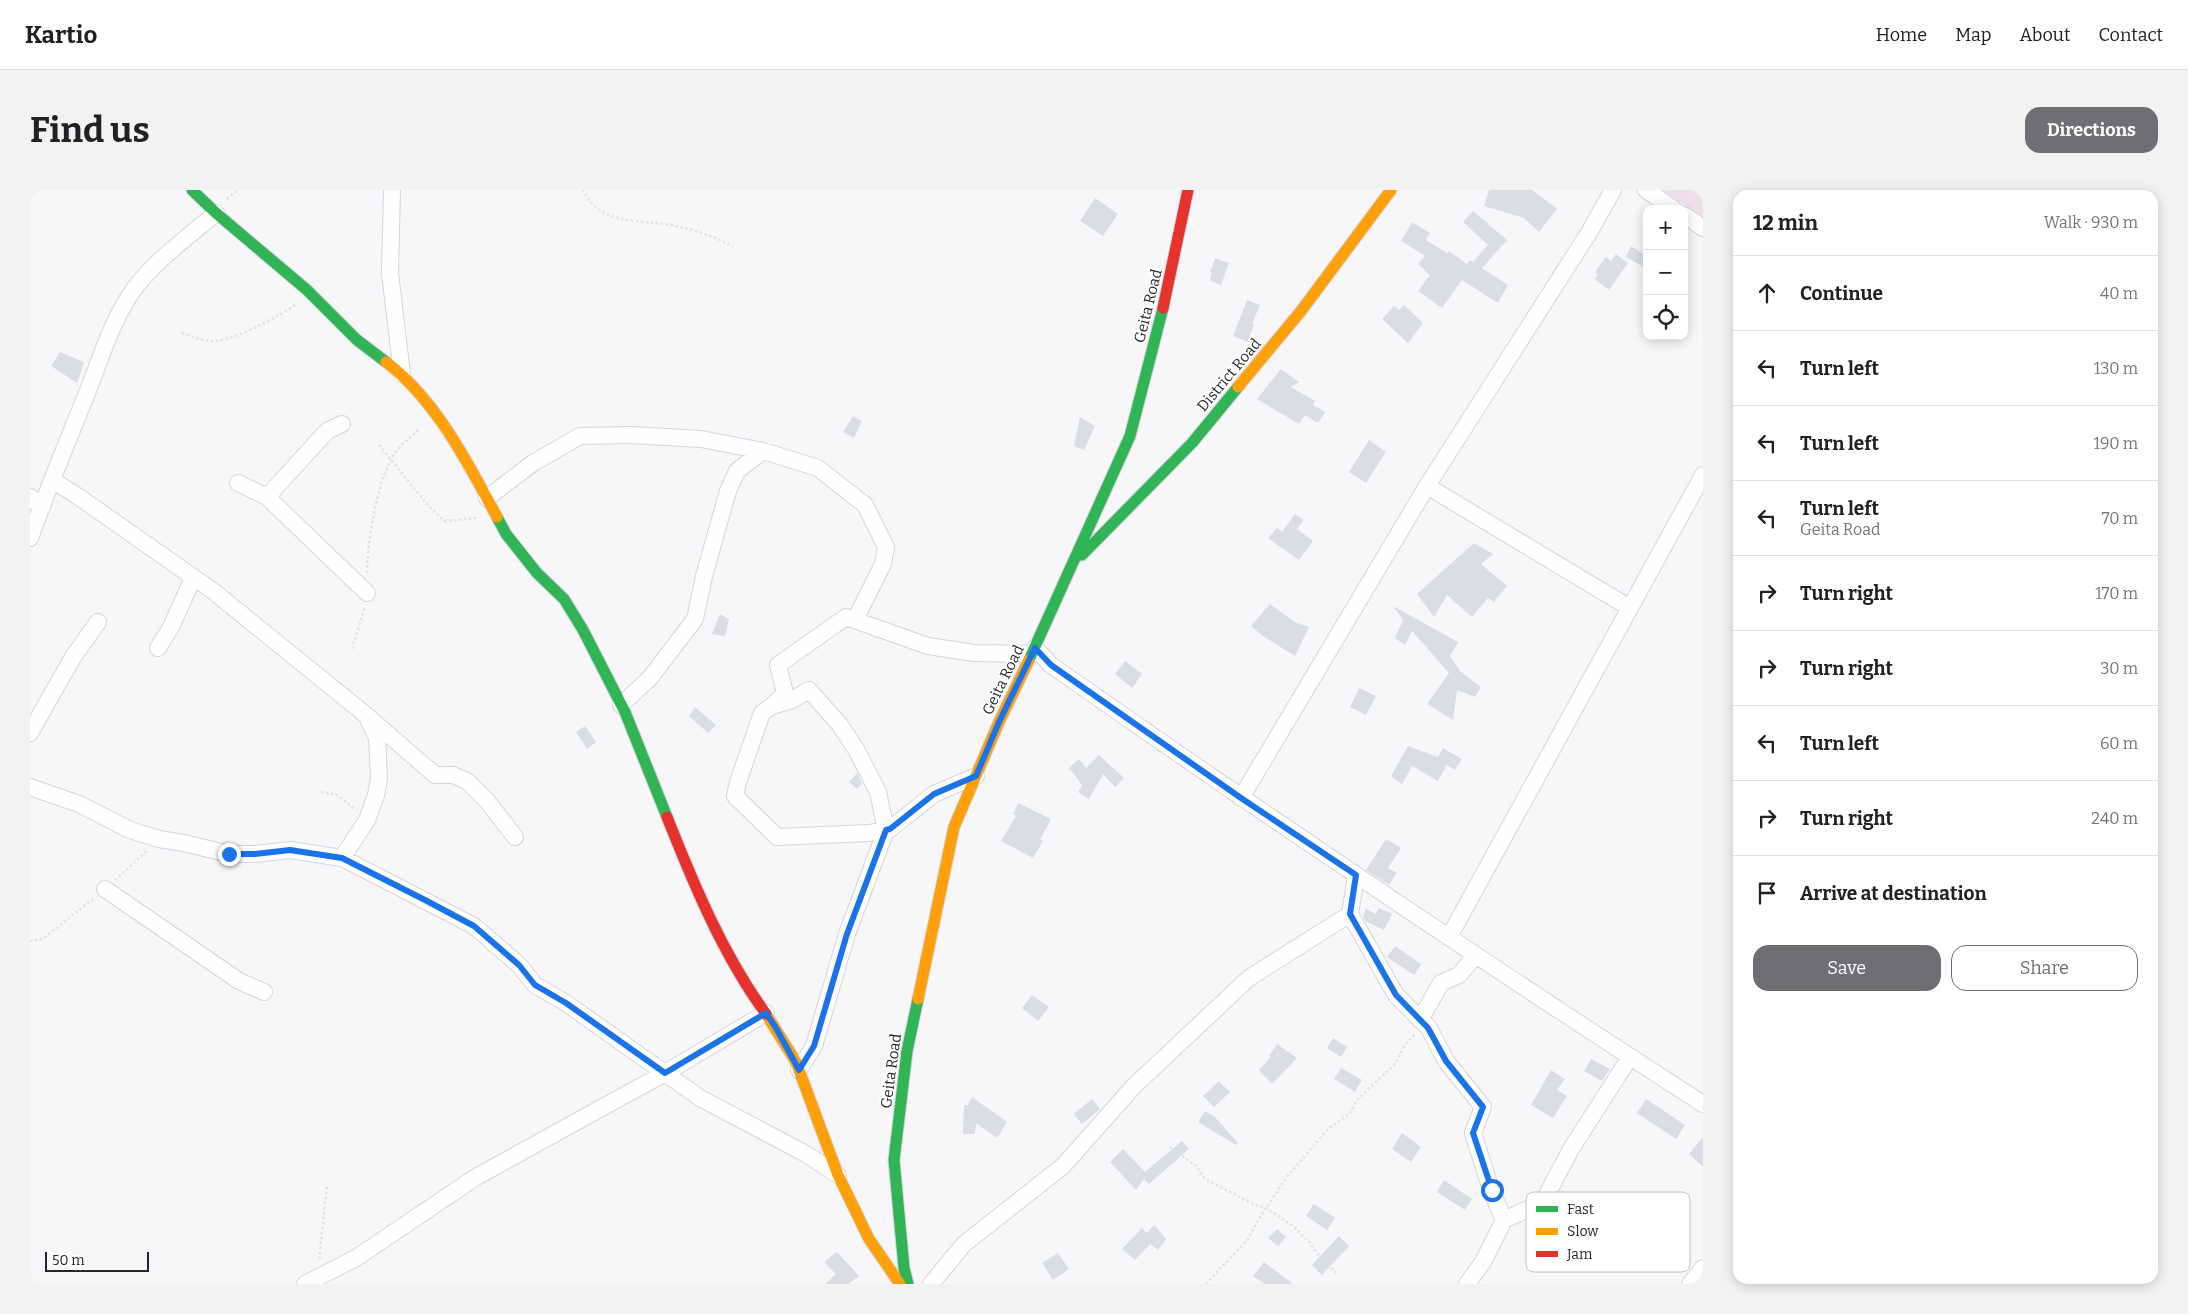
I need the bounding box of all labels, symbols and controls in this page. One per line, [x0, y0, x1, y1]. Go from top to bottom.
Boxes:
text: Kartio [25, 21, 97, 49]
text: Home [1876, 24, 1927, 46]
text: Map [1955, 24, 1991, 46]
text: About [2019, 24, 2070, 46]
text: Contact [2098, 24, 2163, 46]
button: Directions [2025, 107, 2158, 153]
text: Find us [30, 109, 150, 151]
map controls [1643, 205, 1688, 340]
button: + [1643, 205, 1688, 250]
text: 12 min [1753, 210, 1818, 236]
text: Walk · 930 m [2044, 213, 2138, 232]
button: − [1643, 250, 1688, 295]
street label: Geita Road [1130, 267, 1166, 345]
icon: ahead [1753, 279, 1781, 307]
text: Continue [1800, 282, 1883, 305]
text: 40 m [2100, 284, 2138, 303]
button: locate [1643, 295, 1688, 340]
street label: District Road [1193, 335, 1265, 415]
icon: left [1753, 354, 1781, 382]
text: Turn left [1800, 357, 1879, 380]
text: 130 m [2094, 359, 2138, 378]
icon: left [1753, 429, 1781, 457]
text: Turn left [1800, 432, 1879, 455]
text: 190 m [2093, 434, 2138, 453]
text: Turn left [1800, 497, 1879, 520]
icon: left [1753, 504, 1781, 532]
text: 70 m [2102, 509, 2138, 528]
text: Geita Road [1800, 520, 1880, 539]
icon: right [1753, 579, 1781, 607]
text: Turn right [1800, 582, 1893, 605]
text: 170 m [2095, 584, 2138, 603]
street label: Geita Road [978, 642, 1028, 718]
icon: right [1753, 654, 1781, 682]
text: Turn right [1800, 657, 1893, 680]
text: 30 m [2100, 659, 2138, 678]
icon: left [1753, 729, 1781, 757]
text: Turn left [1800, 732, 1879, 755]
text: 60 m [2100, 734, 2138, 753]
icon: right [1753, 804, 1781, 832]
text: Turn right [1800, 807, 1893, 830]
text: 240 m [2091, 809, 2138, 828]
route end [218, 843, 241, 866]
icon: arrive [1753, 879, 1781, 907]
text: Arrive at destination [1800, 882, 1987, 905]
button: Save [1753, 945, 1941, 991]
button: Share [1951, 945, 2138, 991]
street label: Geita Road [877, 1032, 905, 1110]
route start [1481, 1179, 1504, 1202]
legend [1526, 1192, 1690, 1272]
text: Fast [1567, 1201, 1594, 1218]
text: Slow [1567, 1223, 1599, 1240]
text: Jam [1566, 1246, 1593, 1263]
scale bar [45, 1249, 149, 1272]
text: 50 m [52, 1252, 85, 1269]

